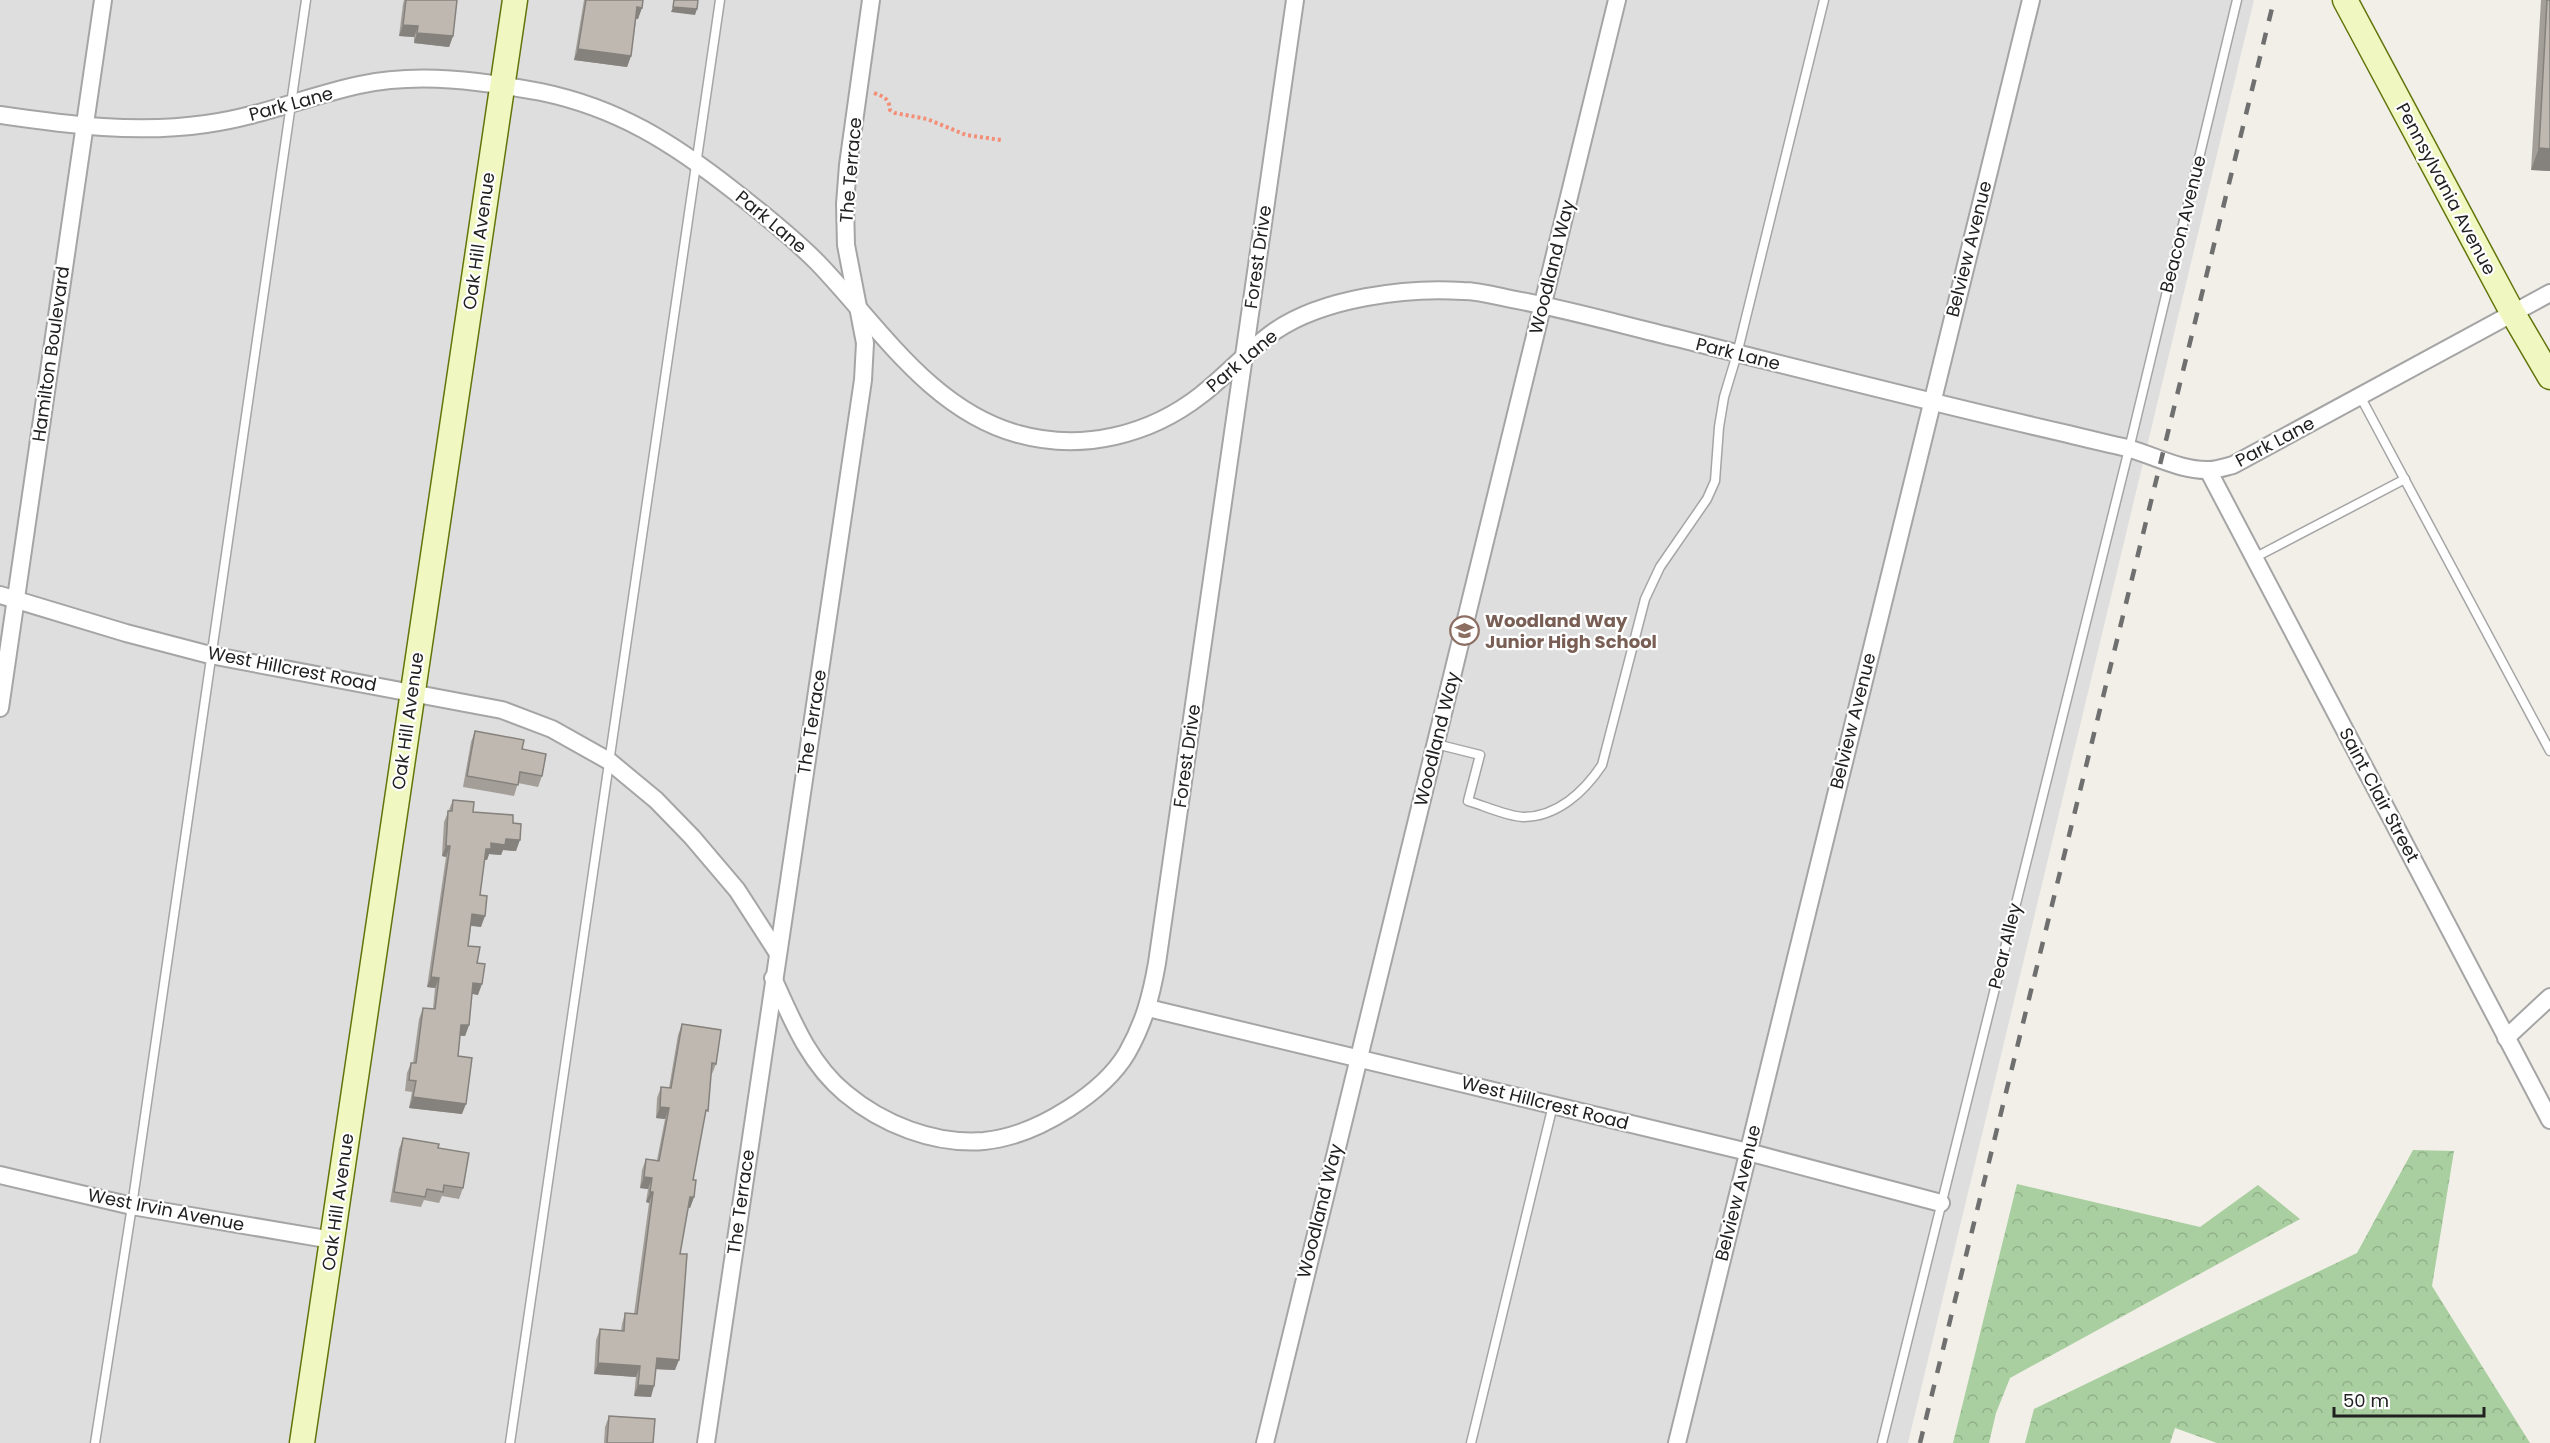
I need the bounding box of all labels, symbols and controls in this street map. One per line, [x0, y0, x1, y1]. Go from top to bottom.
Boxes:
street label: Park Lane [246, 80, 336, 127]
street label: Pennsylvania Avenue [2390, 98, 2502, 279]
street label: The Terrace [833, 116, 868, 224]
street label: Beacon Avenue [2153, 153, 2212, 295]
street label: Oak Hill Avenue [456, 171, 501, 311]
street label: Belview Avenue [1940, 178, 1998, 320]
street label: Park Lane [730, 184, 812, 259]
street label: Woodland Way [1523, 197, 1580, 337]
street label: Forest Drive [1238, 204, 1277, 310]
street label: Hamilton Boulevard [26, 264, 75, 443]
street label: Park Lane [1201, 323, 1283, 398]
street label: Park Lane [1693, 331, 1783, 376]
street label: Park Lane [2231, 410, 2319, 473]
place label: Woodland Way Junior High School [1485, 608, 1657, 654]
school or university icon: Woodland Way Junior High School [1448, 615, 1480, 647]
street label: West Hillcrest Road [205, 640, 379, 697]
street label: Belview Avenue [1824, 650, 1882, 792]
street label: Oak Hill Avenue [385, 651, 430, 791]
street label: The Terrace [791, 668, 832, 776]
street label: Woodland Way [1408, 669, 1465, 809]
street label: Forest Drive [1167, 703, 1206, 809]
street label: Saint Clair Street [2333, 723, 2425, 866]
street label: Pear Alley [1982, 900, 2027, 991]
street label: West Hillcrest Road [1459, 1070, 1631, 1135]
street label: Belview Avenue [1709, 1122, 1767, 1264]
street label: Oak Hill Avenue [315, 1132, 360, 1272]
street label: Woodland Way [1291, 1141, 1348, 1281]
street label: The Terrace [721, 1148, 760, 1256]
street label: West Irvin Avenue [86, 1182, 247, 1237]
scale bar [2334, 1380, 2484, 1418]
text: 50 m [2343, 1388, 2389, 1413]

